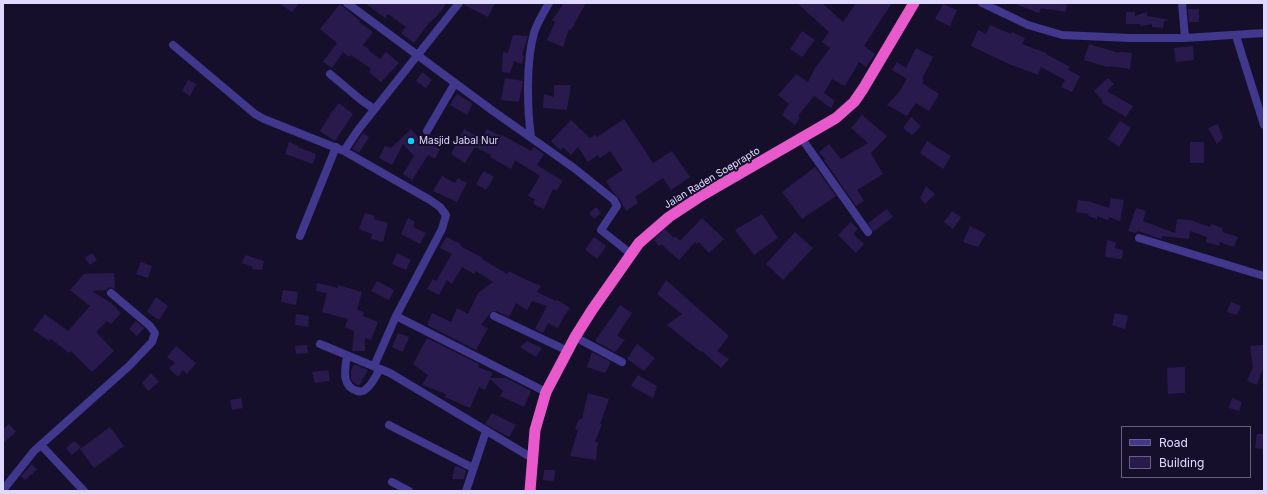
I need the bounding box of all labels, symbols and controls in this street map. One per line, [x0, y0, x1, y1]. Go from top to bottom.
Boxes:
place label: Masjid Jabal Nur [419, 135, 498, 147]
marker: Masjid Jabal Nur [406, 136, 416, 146]
street label: Jalan Raden Soeprapto [662, 145, 762, 211]
legend [1121, 426, 1251, 478]
text: Road [1159, 435, 1188, 450]
text: Building [1159, 455, 1204, 470]

